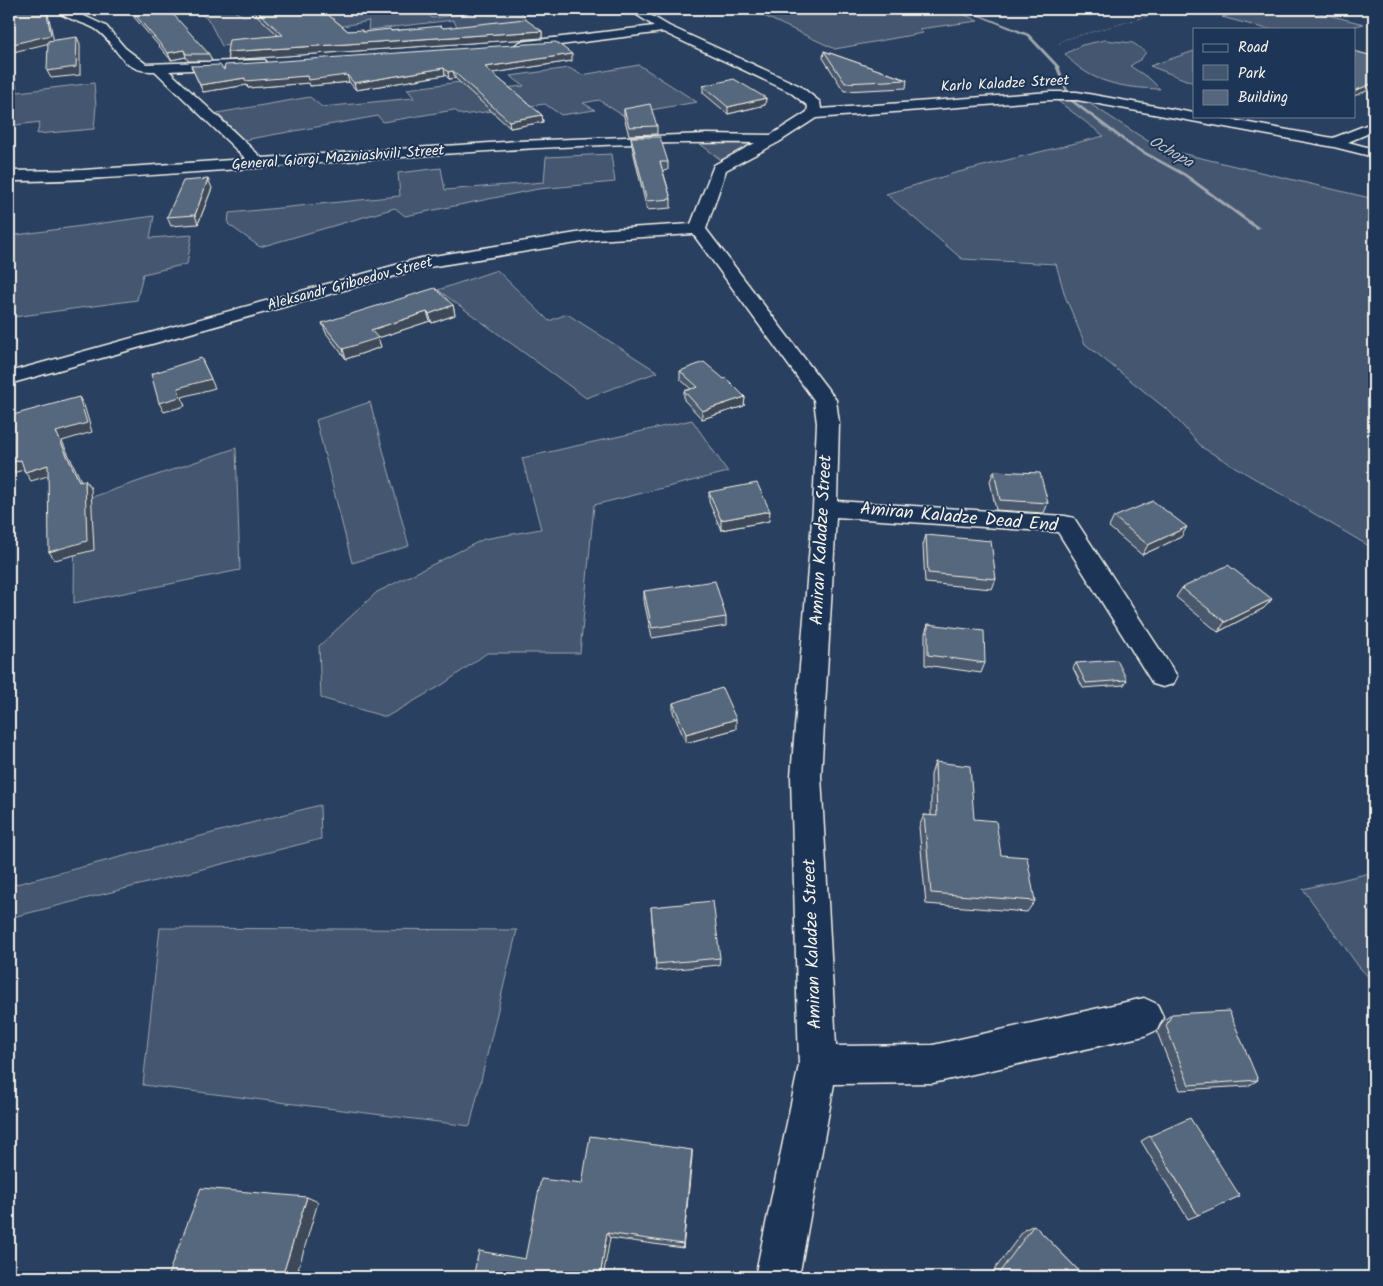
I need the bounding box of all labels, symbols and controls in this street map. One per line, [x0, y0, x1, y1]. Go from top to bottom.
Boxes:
legend [1193, 28, 1356, 118]
text: Road [1238, 36, 1269, 60]
text: Park [1238, 62, 1266, 86]
street label: Karlo Kaladze Street [940, 69, 1070, 99]
text: Building [1238, 86, 1288, 110]
water label: Ochopa [1144, 129, 1199, 176]
street label: General Giorgi Mazniashvili Street [231, 139, 445, 177]
street label: Aleksandr Griboedov Street [265, 250, 436, 318]
street label: Amiran Kaladze Street [803, 453, 841, 626]
street label: Amiran Kaladze Dead End [859, 495, 1060, 541]
street label: Amiran Kaladze Street [795, 857, 830, 1030]

